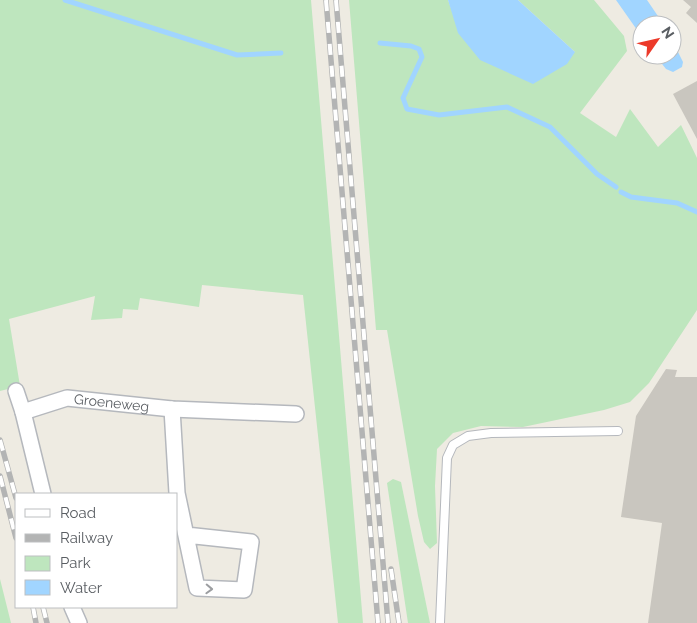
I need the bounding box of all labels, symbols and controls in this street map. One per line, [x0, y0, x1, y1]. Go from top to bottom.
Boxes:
north arrow [632, 15, 682, 65]
text: N [658, 24, 677, 42]
street label: Groeneweg [73, 391, 150, 415]
legend [15, 493, 178, 608]
text: Road [60, 504, 96, 522]
text: Railway [60, 529, 113, 547]
text: Park [60, 554, 91, 572]
text: Water [60, 579, 103, 597]
one-way arrow [206, 584, 213, 594]

